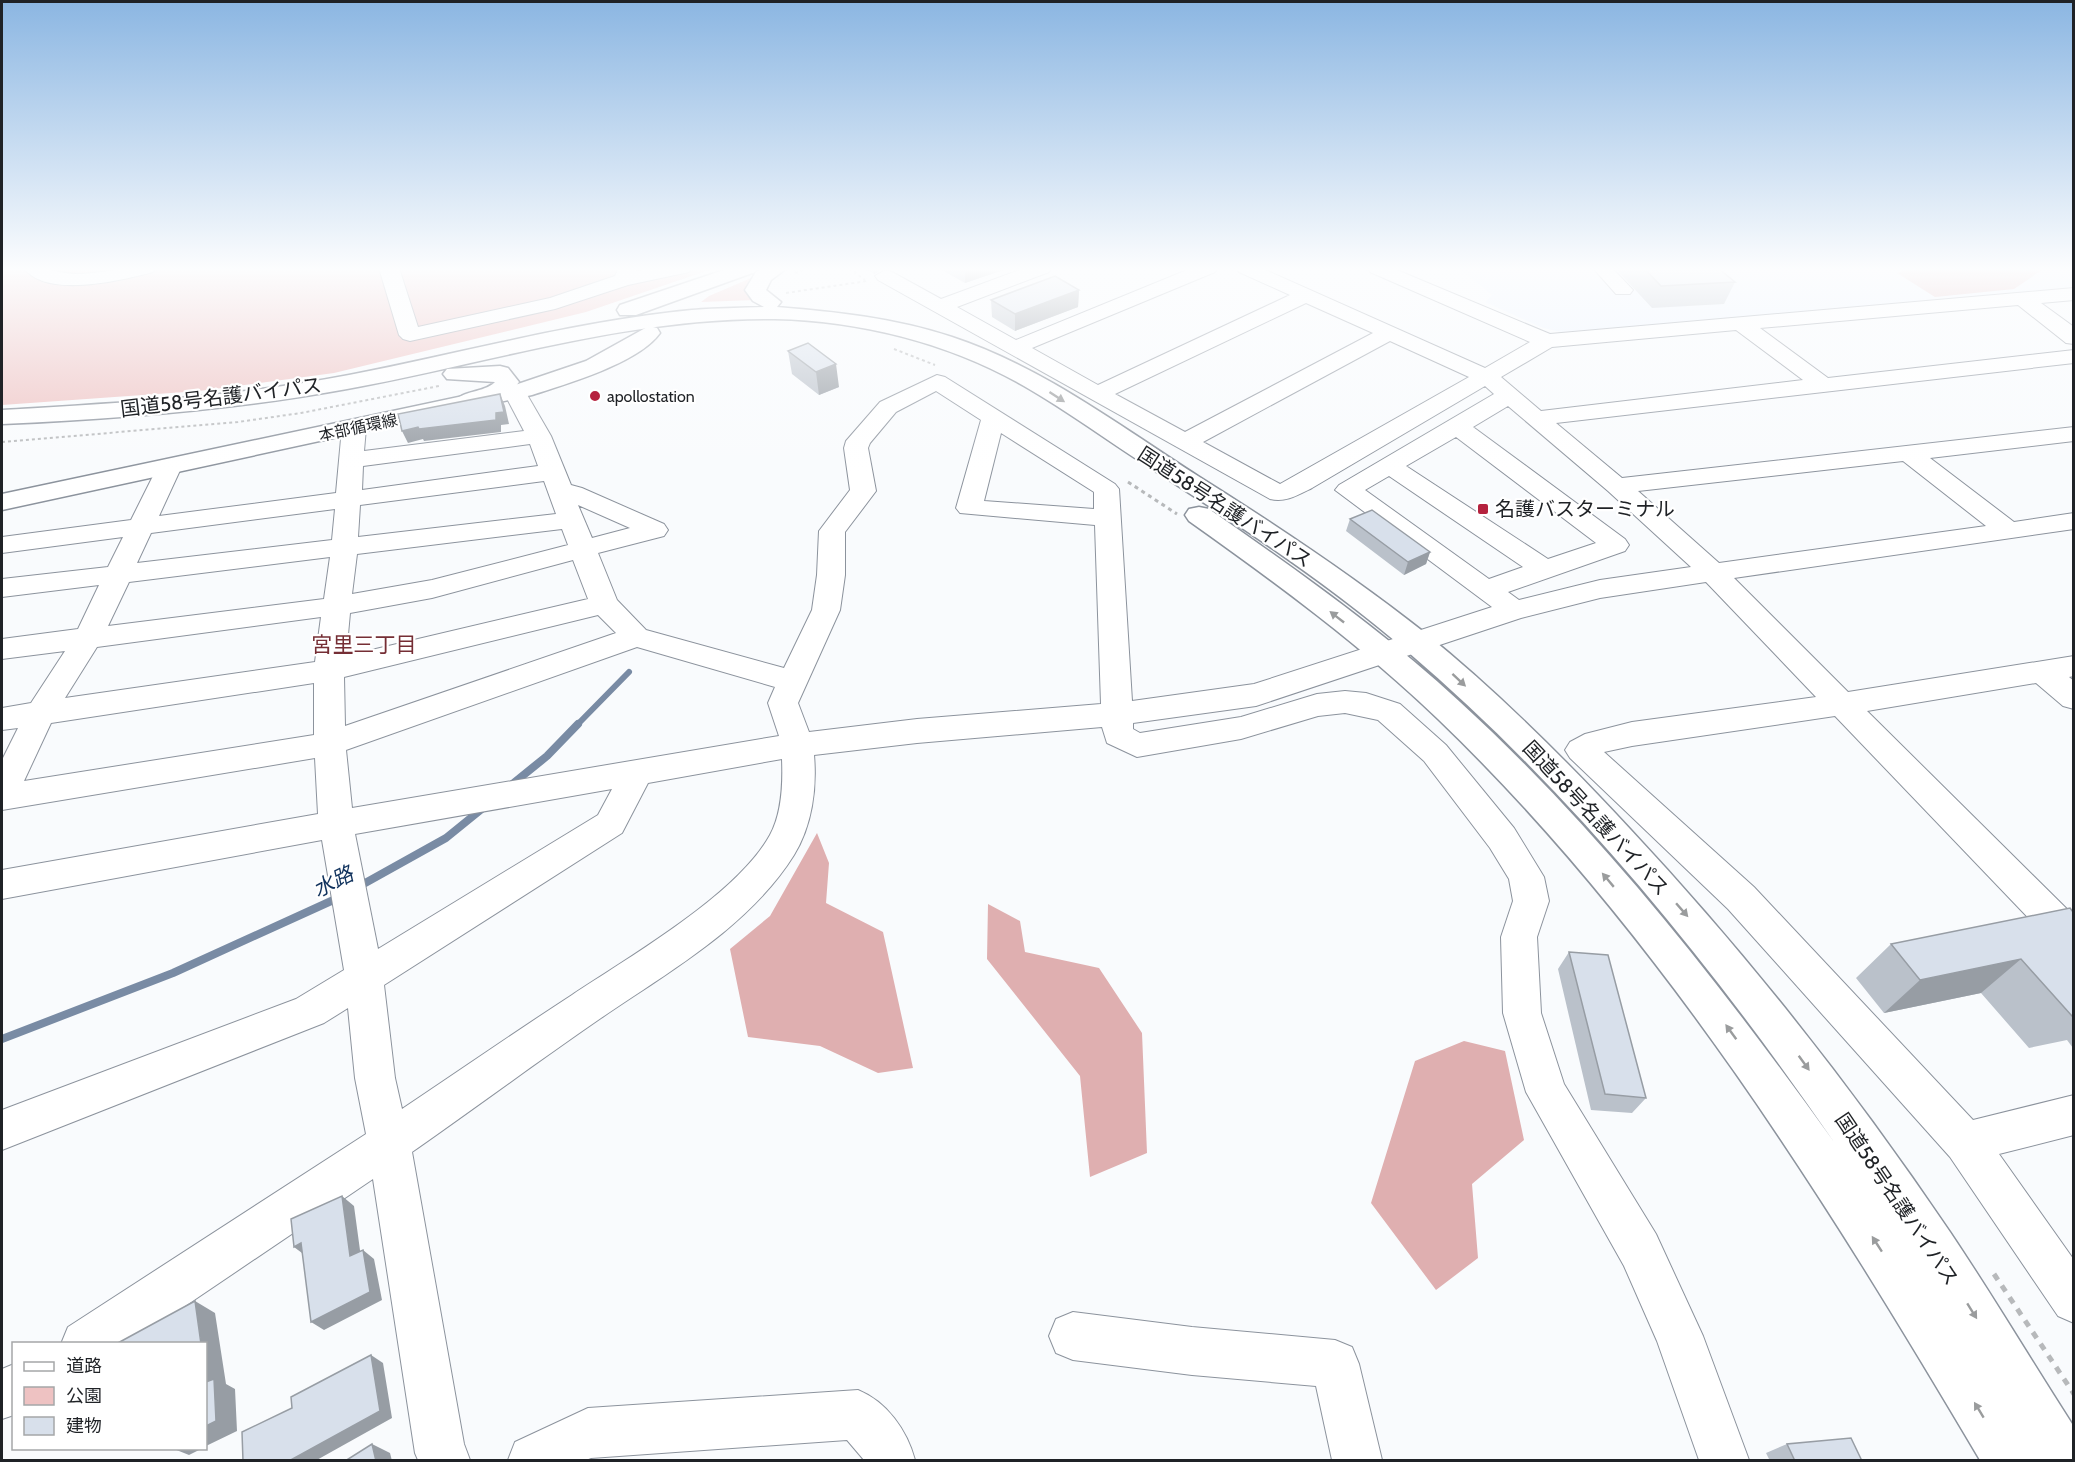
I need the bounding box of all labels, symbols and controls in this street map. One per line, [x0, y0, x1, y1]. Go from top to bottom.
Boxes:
street label: 国道58号名護バイパス [119, 373, 323, 421]
place label: apollostation [607, 387, 695, 406]
marker: apollostation [588, 389, 602, 403]
one-way arrow [1049, 392, 1065, 403]
street label: 本部循環線 [317, 410, 399, 445]
street label: 国道58号名護バイパス [1134, 442, 1316, 572]
place label: 名護バスターミナル [1495, 497, 1675, 521]
marker: 名護バスターミナル [1476, 502, 1490, 516]
one-way arrow [1329, 610, 1345, 623]
district label: 宮里三丁目 [312, 632, 417, 657]
one-way arrow [1451, 673, 1466, 686]
street label: 国道58号名護バイパス [1518, 736, 1674, 900]
water label: 水路 [308, 860, 359, 902]
one-way arrow [1602, 872, 1615, 888]
one-way arrow [1675, 902, 1688, 917]
one-way arrow [1725, 1024, 1737, 1039]
one-way arrow [1797, 1055, 1809, 1070]
street label: 国道58号名護バイパス [1830, 1108, 1964, 1290]
one-way arrow [1871, 1236, 1882, 1252]
one-way arrow [1966, 1303, 1977, 1319]
legend [12, 1342, 207, 1450]
text: 道路 [66, 1355, 102, 1377]
text: 公園 [66, 1385, 102, 1407]
one-way arrow [1973, 1402, 1984, 1418]
text: 建物 [66, 1415, 102, 1437]

